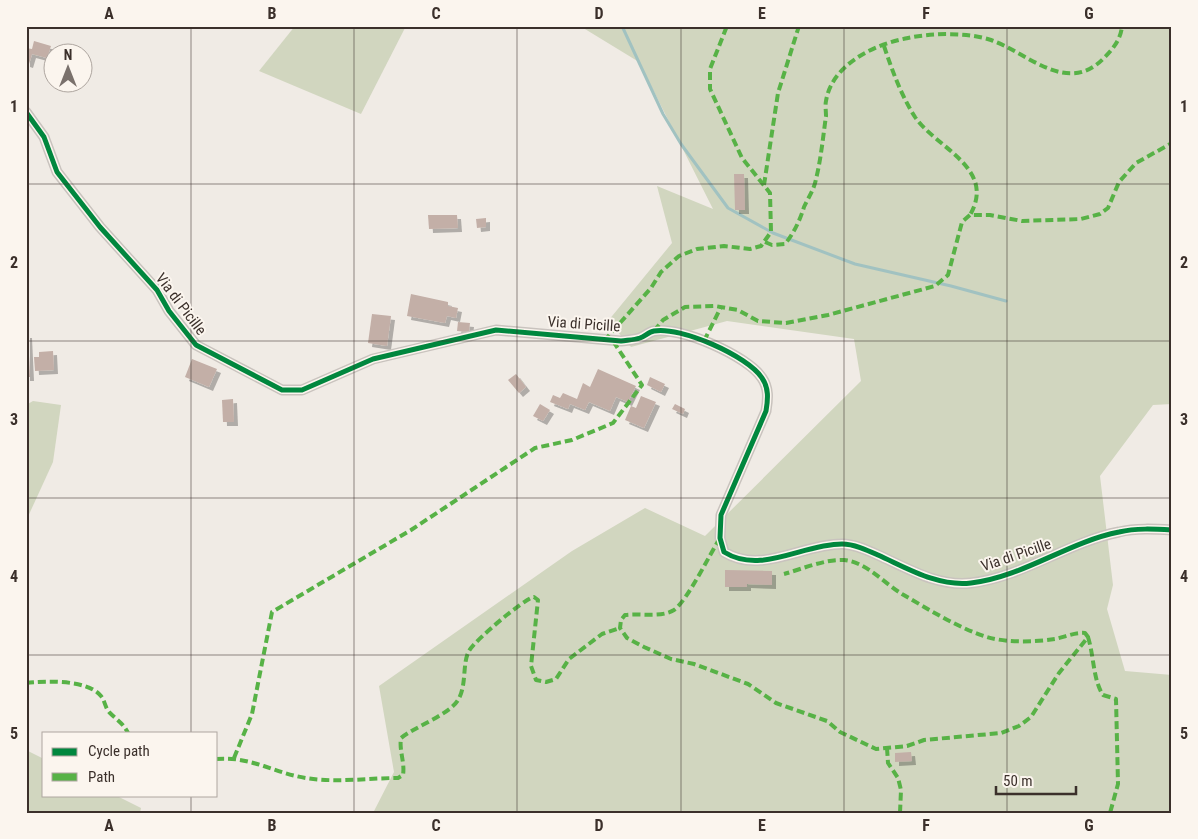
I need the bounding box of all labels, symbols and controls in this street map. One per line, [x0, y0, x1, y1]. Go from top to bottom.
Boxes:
text: A [104, 4, 114, 23]
text: B [268, 4, 277, 23]
text: C [431, 4, 441, 23]
text: D [594, 4, 604, 23]
text: E [758, 4, 766, 23]
text: F [922, 4, 930, 23]
text: G [1084, 4, 1094, 23]
north arrow [42, 42, 92, 92]
text: N [64, 47, 72, 63]
text: 1 [10, 97, 18, 116]
text: 1 [1180, 97, 1188, 116]
text: 2 [10, 253, 18, 272]
text: 2 [1180, 253, 1188, 272]
street label: Via di Picille [152, 269, 210, 339]
street label: Via di Picille [547, 312, 621, 336]
text: 3 [10, 410, 18, 429]
text: 3 [1180, 410, 1188, 429]
street label: Via di Picille [979, 535, 1053, 575]
text: 4 [10, 567, 18, 586]
text: 4 [1180, 567, 1188, 586]
text: 5 [10, 724, 18, 743]
text: 5 [1180, 724, 1188, 743]
legend [42, 732, 218, 796]
text: Cycle path [88, 742, 150, 760]
scale bar [996, 764, 1076, 796]
text: Path [88, 768, 115, 786]
text: 50 m [1003, 772, 1033, 790]
text: A [104, 816, 114, 835]
text: B [268, 816, 277, 835]
text: C [431, 816, 441, 835]
text: D [594, 816, 604, 835]
text: E [758, 816, 766, 835]
text: F [922, 816, 930, 835]
text: G [1084, 816, 1094, 835]

